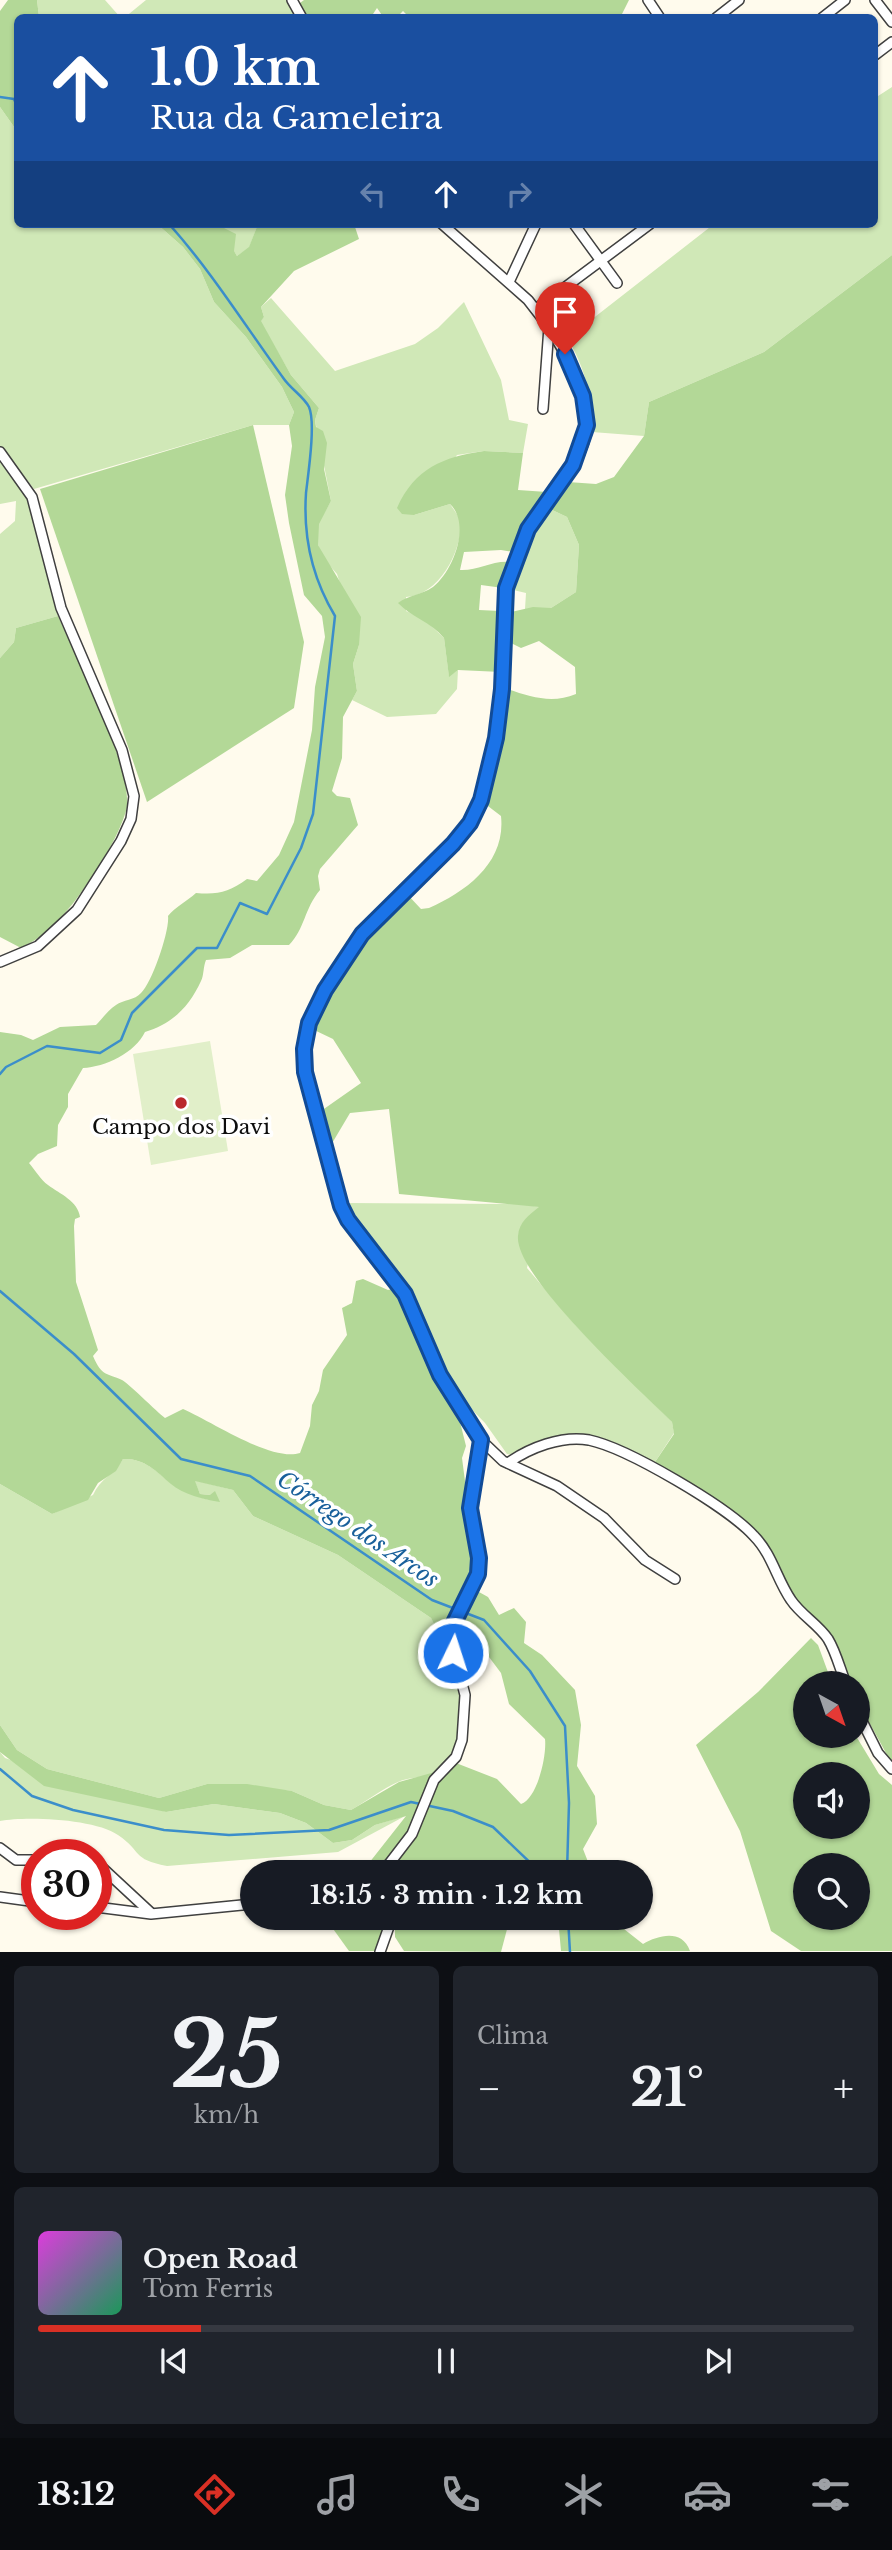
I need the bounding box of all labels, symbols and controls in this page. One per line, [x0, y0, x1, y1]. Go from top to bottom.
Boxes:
text: 1.0 km [150, 37, 320, 98]
icon: ahead [35, 42, 126, 133]
text: Rua da Gameleira [150, 98, 442, 138]
icon: left [354, 175, 392, 213]
icon: ahead [427, 175, 465, 213]
icon: right [500, 175, 538, 213]
pin [535, 282, 595, 354]
icon: arrive [546, 293, 584, 331]
marker: Campo dos Davi [173, 1095, 189, 1111]
place label: Campo dos Davi [92, 1114, 270, 1140]
water label: Córrego dos Arcos [272, 1465, 444, 1593]
position arrow [416, 1616, 490, 1690]
north arrow [793, 1671, 870, 1748]
map controls [793, 1671, 870, 1930]
button: sound [793, 1762, 870, 1839]
speed limit sign: 30 [21, 1839, 112, 1930]
button: search [793, 1853, 870, 1930]
text: 18:15 · 3 min · 1.2 km [310, 1879, 583, 1911]
text: 25 [170, 1999, 283, 2112]
text: Clima [477, 2022, 548, 2050]
text: 21° [630, 2056, 704, 2120]
text: − [477, 2065, 501, 2112]
text: + [833, 2065, 854, 2112]
text: km/h [194, 2101, 259, 2129]
text: Open Road [143, 2243, 298, 2275]
text: Tom Ferris [143, 2275, 273, 2303]
icon: previous [155, 2342, 193, 2380]
icon: pause [427, 2342, 465, 2380]
icon: next [699, 2342, 737, 2380]
icon: directions [190, 2470, 239, 2519]
icon: music [313, 2470, 362, 2519]
icon: phone [436, 2470, 485, 2519]
icon: climate [559, 2470, 608, 2519]
icon: car [683, 2470, 732, 2519]
icon: filters [806, 2470, 855, 2519]
text: 18:12 [37, 2474, 115, 2514]

